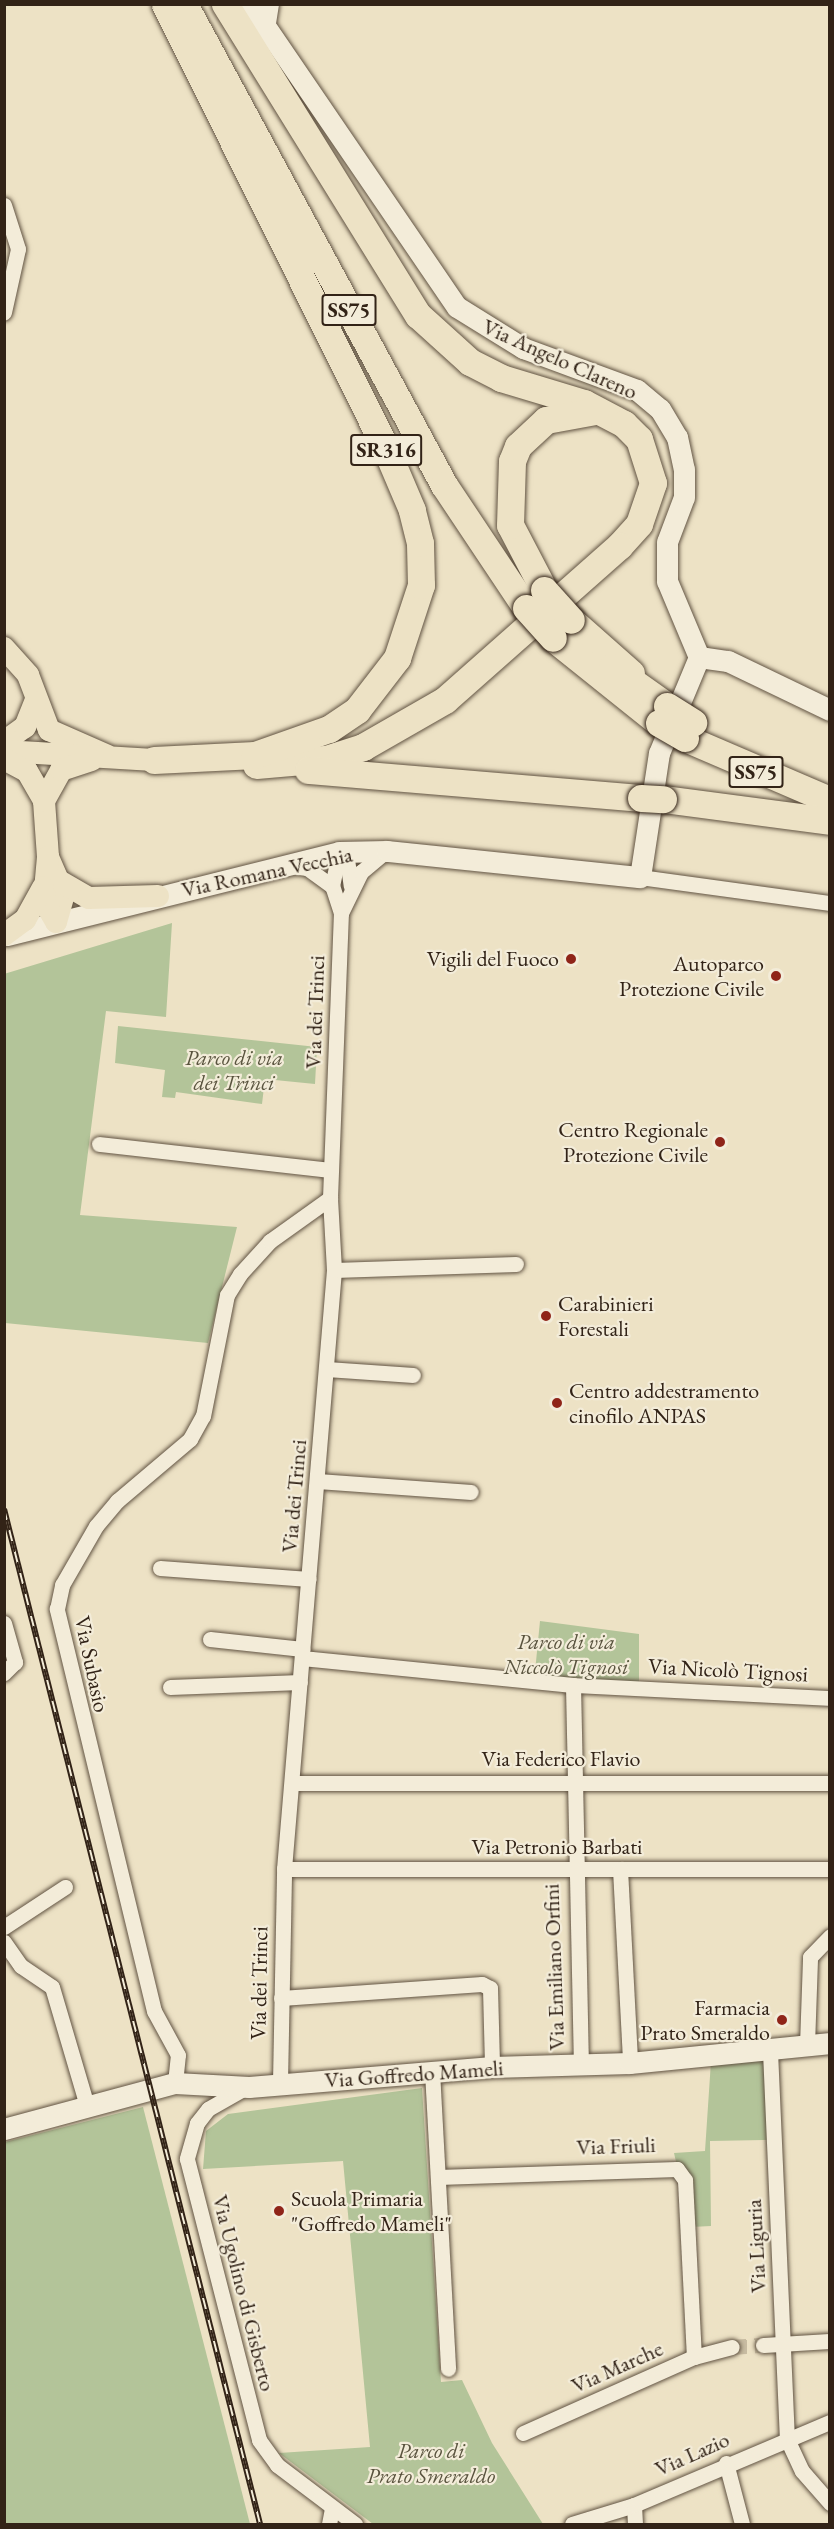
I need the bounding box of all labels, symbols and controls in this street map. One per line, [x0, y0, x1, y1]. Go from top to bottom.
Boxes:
road number: SS75 [320, 292, 378, 328]
street label: Via Angelo Clareno [479, 313, 641, 405]
road number: SR316 [350, 432, 422, 468]
road number: SS75 [728, 754, 784, 790]
street label: Via Romana Vecchia [179, 841, 355, 903]
place label: Vigili del Fuoco [427, 946, 559, 972]
place label: Autoparco Protezione Civile [619, 950, 764, 1002]
marker: Vigili del Fuoco [564, 952, 578, 966]
street label: Via dei Trinci [300, 955, 330, 1069]
marker: Autoparco Protezione Civile [769, 969, 783, 983]
park label: Parco di via dei Trinci [185, 1044, 283, 1096]
place label: Centro Regionale Protezione Civile [558, 1116, 708, 1168]
marker: Centro Regionale Protezione Civile [713, 1135, 727, 1149]
place label: Carabinieri Forestali [558, 1290, 654, 1342]
marker: Carabinieri Forestali [539, 1309, 553, 1323]
place label: Centro addestramento cinofilo ANPAS [569, 1377, 759, 1428]
marker: Centro addestramento cinofilo ANPAS [550, 1396, 564, 1410]
street label: Via dei Trinci [276, 1438, 312, 1554]
street label: Via Subasio [69, 1613, 115, 1715]
park label: Parco di via Niccolò Tignosi [504, 1628, 628, 1680]
street label: Via Nicolò Tignosi [647, 1653, 809, 1687]
street label: Via Federico Flavio [482, 1746, 640, 1772]
street label: Via Petronio Barbati [472, 1834, 642, 1860]
street label: Via Emiliano Orfini [538, 1883, 570, 2051]
street label: Via dei Trinci [245, 1926, 273, 2040]
place label: Farmacia Prato Smeraldo [640, 1994, 770, 2046]
marker: Farmacia Prato Smeraldo [775, 2013, 789, 2027]
street label: Via Goffredo Mameli [324, 2055, 504, 2093]
street label: Via Friuli [576, 2131, 656, 2161]
place label: Scuola Primaria "Goffredo Mameli" [291, 2185, 452, 2236]
street label: Via Ugolino di Gisberto [207, 2192, 281, 2394]
street label: Via Liguria [740, 2198, 772, 2294]
marker: Scuola Primaria "Goffredo Mameli" [272, 2204, 286, 2218]
street label: Via Marche [567, 2335, 667, 2399]
street label: Via Lazio [651, 2426, 733, 2482]
park label: Parco di Prato Smeraldo [367, 2437, 495, 2488]

